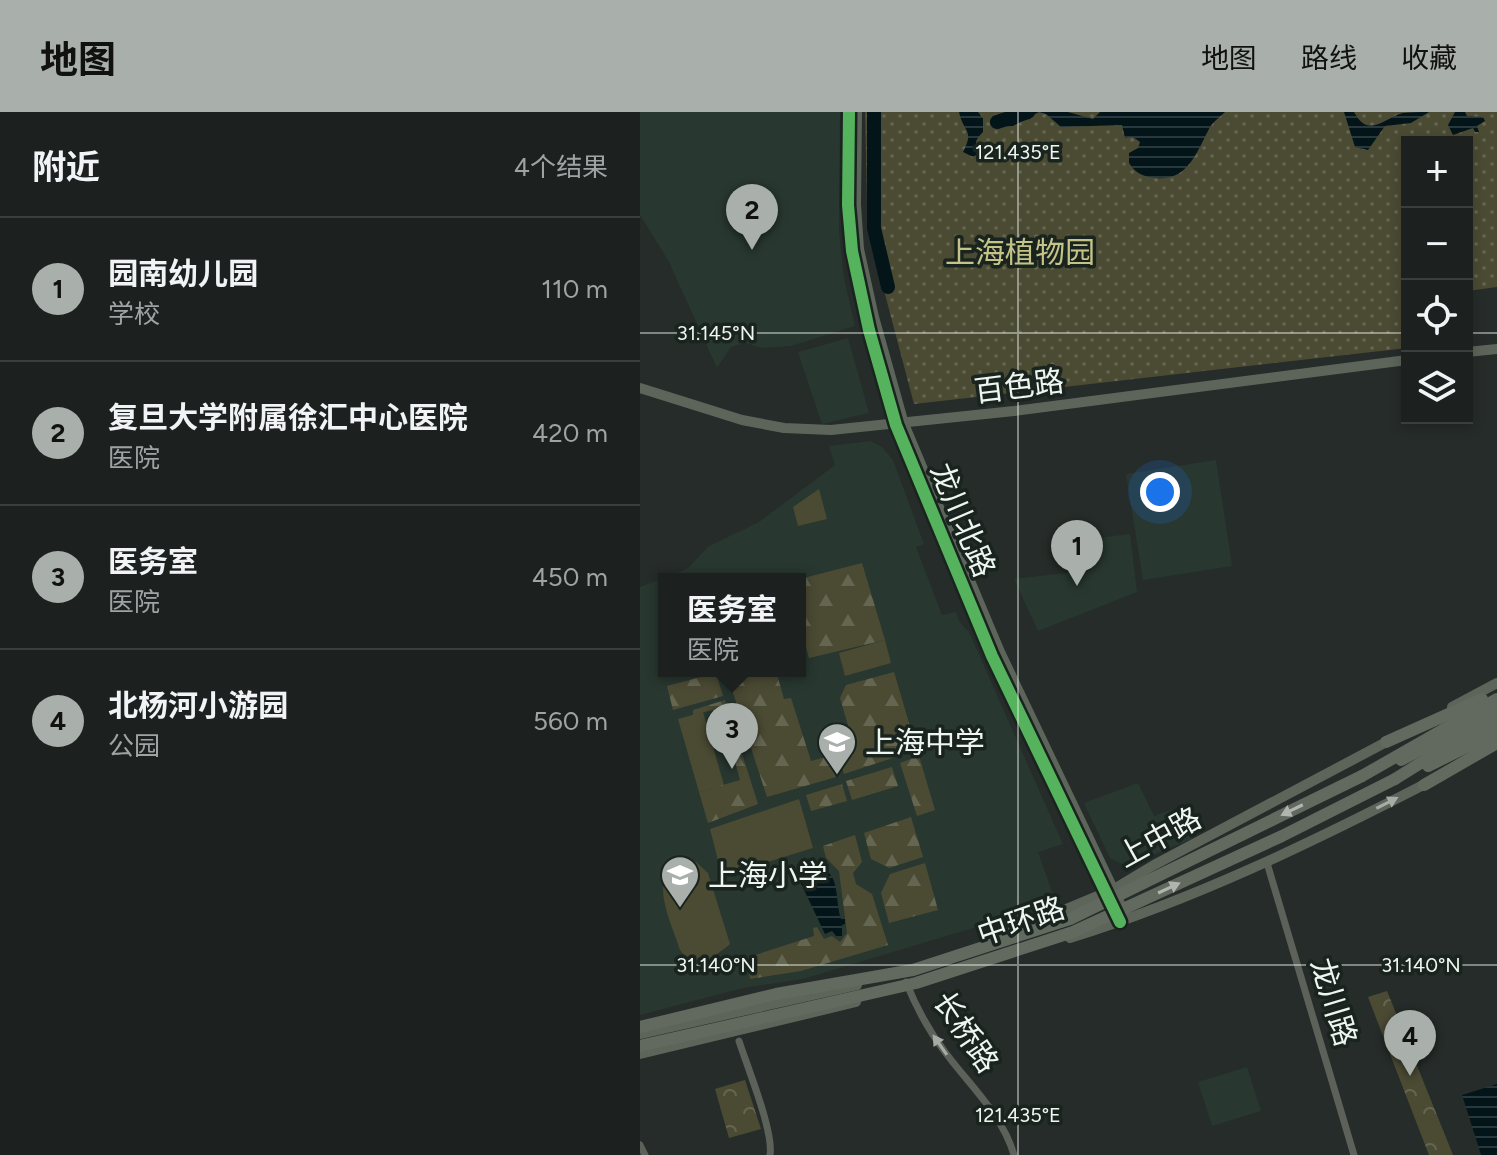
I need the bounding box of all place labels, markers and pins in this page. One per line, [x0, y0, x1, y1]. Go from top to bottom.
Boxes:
pin: 2 [726, 184, 778, 250]
pin: 1 [1051, 520, 1103, 586]
pin: 3 [706, 703, 758, 769]
school or university icon: 上海中学 [816, 721, 858, 776]
place label: 上海中学 [865, 724, 985, 761]
school or university icon: 上海小学 [659, 854, 701, 909]
place label: 上海小学 [708, 857, 828, 894]
pin: 4 [1384, 1010, 1436, 1076]

